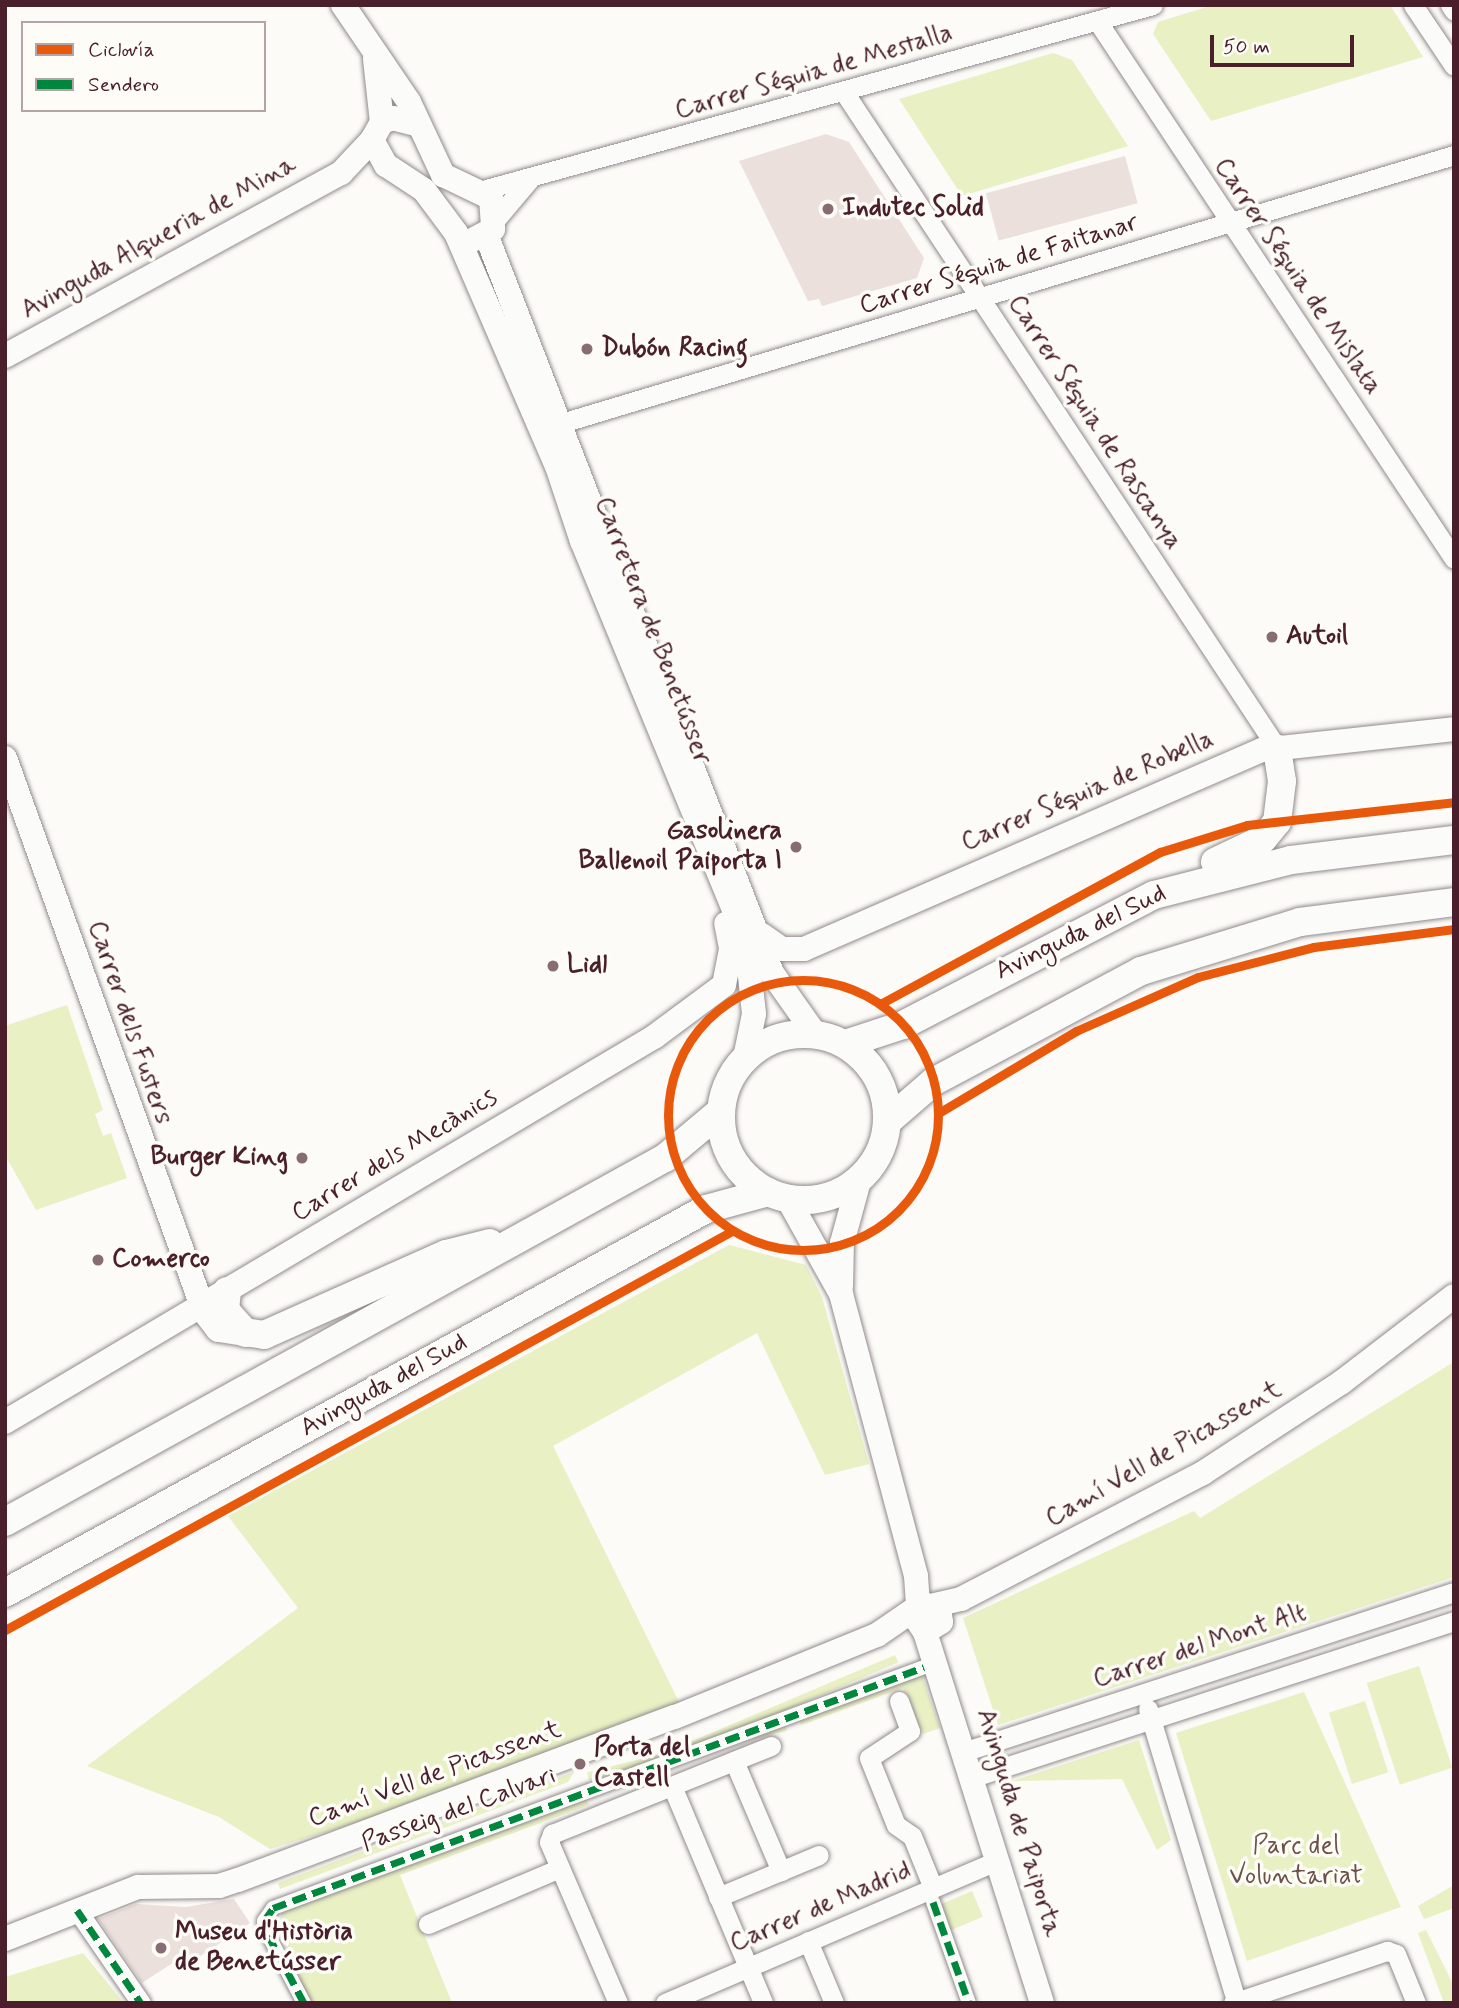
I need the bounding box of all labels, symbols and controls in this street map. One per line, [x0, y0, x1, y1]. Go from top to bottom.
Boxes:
street label: Carrer Séquia de Mestalla [671, 18, 957, 128]
legend [21, 21, 266, 112]
scale bar [1214, 21, 1358, 65]
text: 50 m [1223, 33, 1270, 61]
text: Ciclovía [88, 36, 155, 64]
text: Sendero [88, 71, 159, 99]
street label: Carrer Séquia de Mislata [1205, 151, 1389, 403]
street label: Avinguda Alqueria de Mina [24, 154, 294, 322]
place label: Indutec Solid [842, 193, 985, 225]
marker: Indutec Solid [820, 201, 836, 217]
street label: Carrer Séquia de Faitanar [852, 207, 1146, 323]
street label: Carrer Séquia de Rascanya [999, 288, 1189, 558]
place label: Dubón Racing [601, 333, 756, 365]
marker: Dubón Racing [579, 341, 595, 357]
street label: Carretera de Benetússer [587, 493, 717, 769]
place label: Autoil [1286, 621, 1348, 653]
marker: Autoil [1264, 629, 1280, 645]
street label: Carrer Séquia de Robella [956, 724, 1220, 860]
place label: Gasolinera Ballenoil Paiporta I [569, 816, 782, 878]
marker: Gasolinera Ballenoil Paiporta I [788, 839, 804, 855]
street label: Avinguda del Sud [991, 879, 1171, 987]
street label: Carrer dels Fusters [80, 918, 178, 1128]
place label: Lidl [567, 950, 607, 982]
marker: Lidl [545, 958, 561, 974]
street label: Carrer dels Mecànics [287, 1082, 503, 1230]
place label: Burger King [154, 1142, 288, 1174]
marker: Burger King [294, 1150, 310, 1166]
place label: Comerco [112, 1244, 210, 1276]
marker: Comerco [90, 1252, 106, 1268]
street label: Avinguda del Sud [296, 1328, 472, 1444]
street label: Camí Vell de Picassent [1046, 1378, 1282, 1532]
street label: Carrer del Mont Alt [1089, 1598, 1311, 1696]
street label: Avinguda de Paiporta [969, 1706, 1067, 1940]
street label: Camí Vell de Picassent [310, 1717, 560, 1833]
place label: Porta del Castell [594, 1733, 691, 1795]
marker: Porta del Castell [572, 1756, 588, 1772]
street label: Passeig del Calvari [359, 1761, 559, 1859]
park label: Parc del Voluntariat [1229, 1831, 1363, 1892]
street label: Carrer de Madrid [725, 1855, 917, 1961]
place label: Museu d'Història de Benetússer [175, 1917, 353, 1979]
marker: Museu d'Història de Benetússer [153, 1940, 169, 1956]

